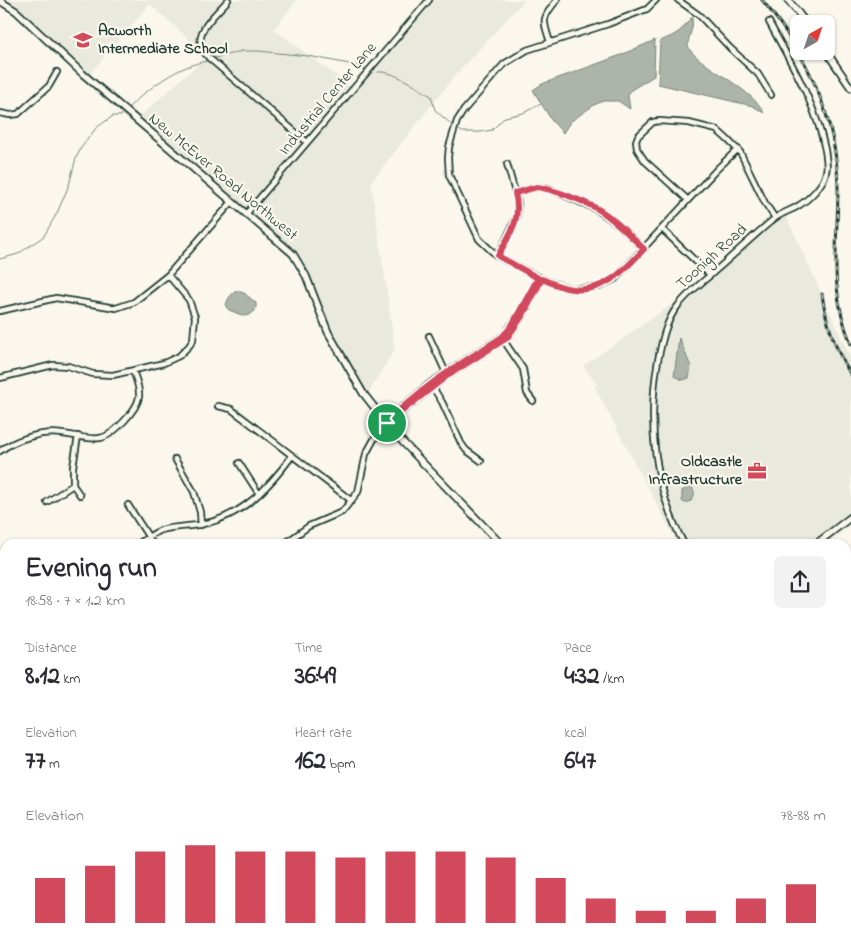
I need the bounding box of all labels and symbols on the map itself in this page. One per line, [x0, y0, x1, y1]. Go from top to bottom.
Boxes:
north arrow [790, 15, 835, 60]
place label: Acworth Intermediate School [98, 19, 228, 61]
school or university icon: Acworth Intermediate School [72, 29, 94, 51]
street label: Industrial Center Lane [273, 36, 383, 161]
street label: New McEver Road Northwest [143, 107, 304, 247]
street label: Toonigh Road [671, 218, 753, 296]
pin [366, 402, 408, 444]
place label: Oldcastle Infrastructure [649, 450, 743, 492]
office icon: Oldcastle Infrastructure [746, 460, 768, 482]

